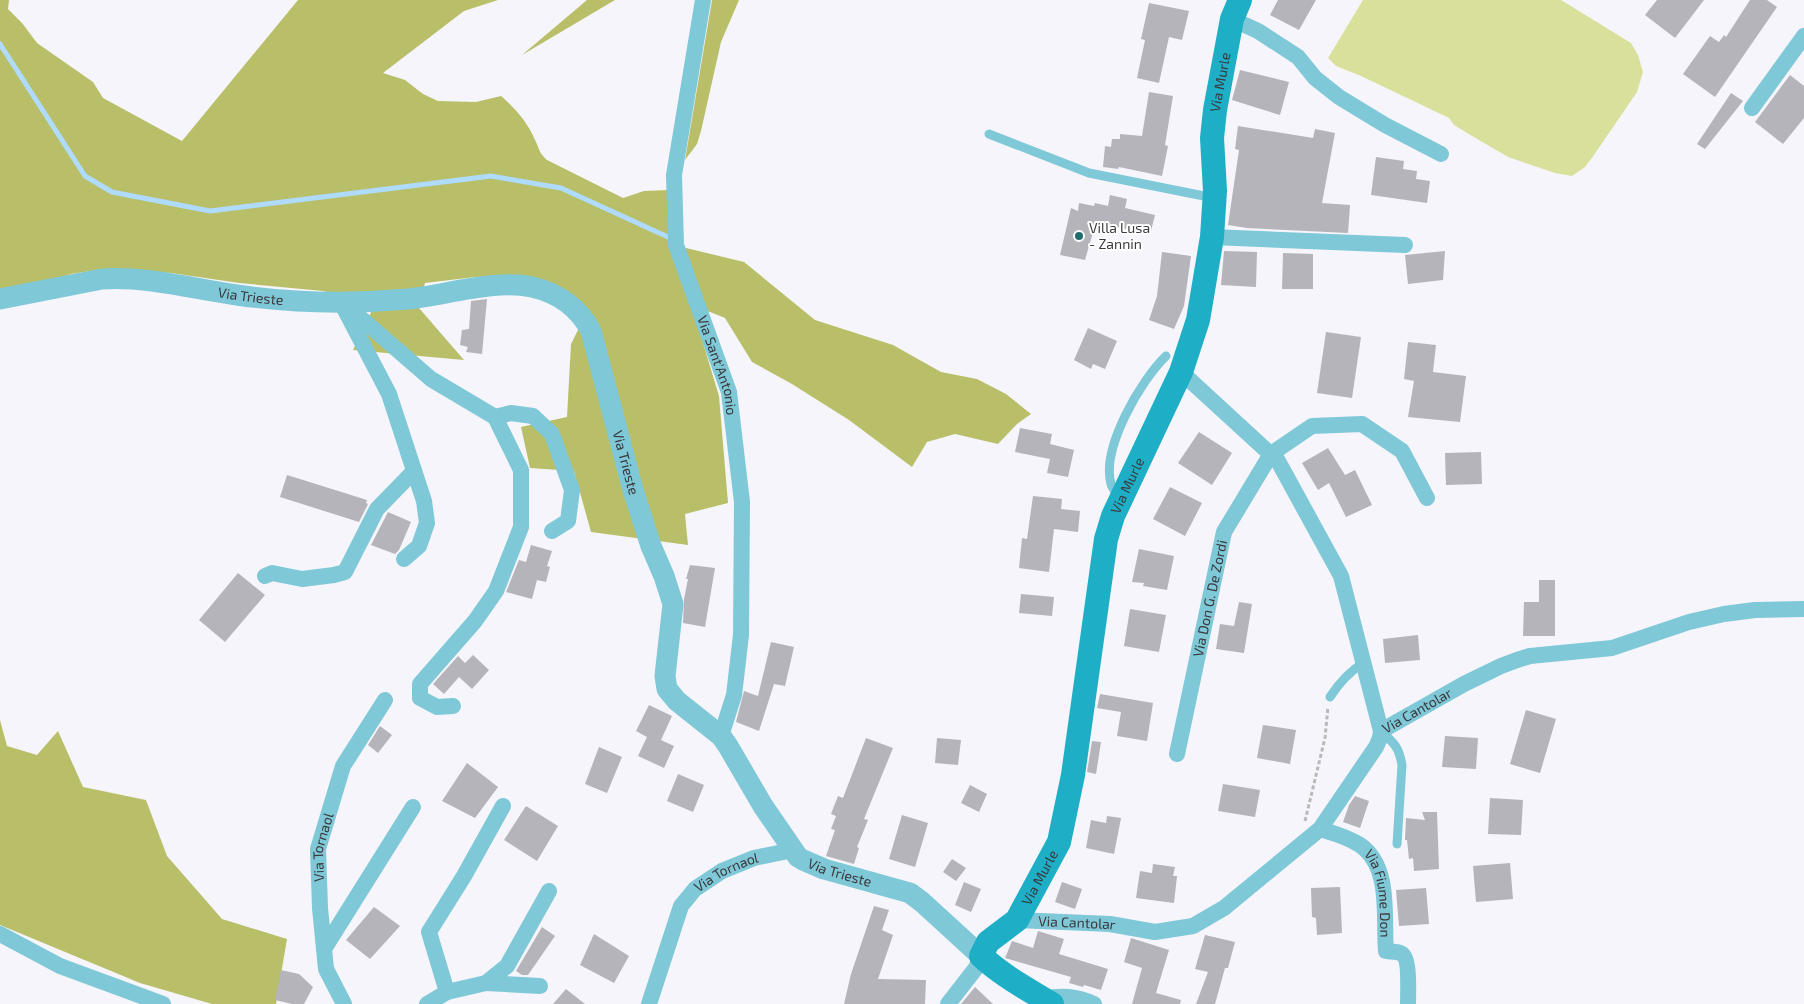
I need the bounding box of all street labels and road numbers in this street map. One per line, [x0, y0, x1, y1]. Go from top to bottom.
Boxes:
street label: Via Murle [1206, 51, 1234, 113]
street label: Via Trieste [217, 283, 284, 308]
street label: Via Sant'Antonio [694, 313, 741, 416]
street label: Via Trieste [610, 428, 643, 497]
street label: Via Murle [1106, 454, 1148, 516]
street label: Via Don G. De Zordi [1189, 538, 1230, 658]
street label: Via Cantolar [1379, 684, 1455, 737]
street label: Via Tornaol [308, 810, 337, 882]
street label: Via Fiume Don [1361, 846, 1394, 938]
street label: Via Murle [1018, 847, 1061, 908]
street label: Via Tornaol [690, 848, 761, 895]
street label: Via Trieste [805, 854, 874, 890]
street label: Via Cantolar [1038, 912, 1117, 933]

